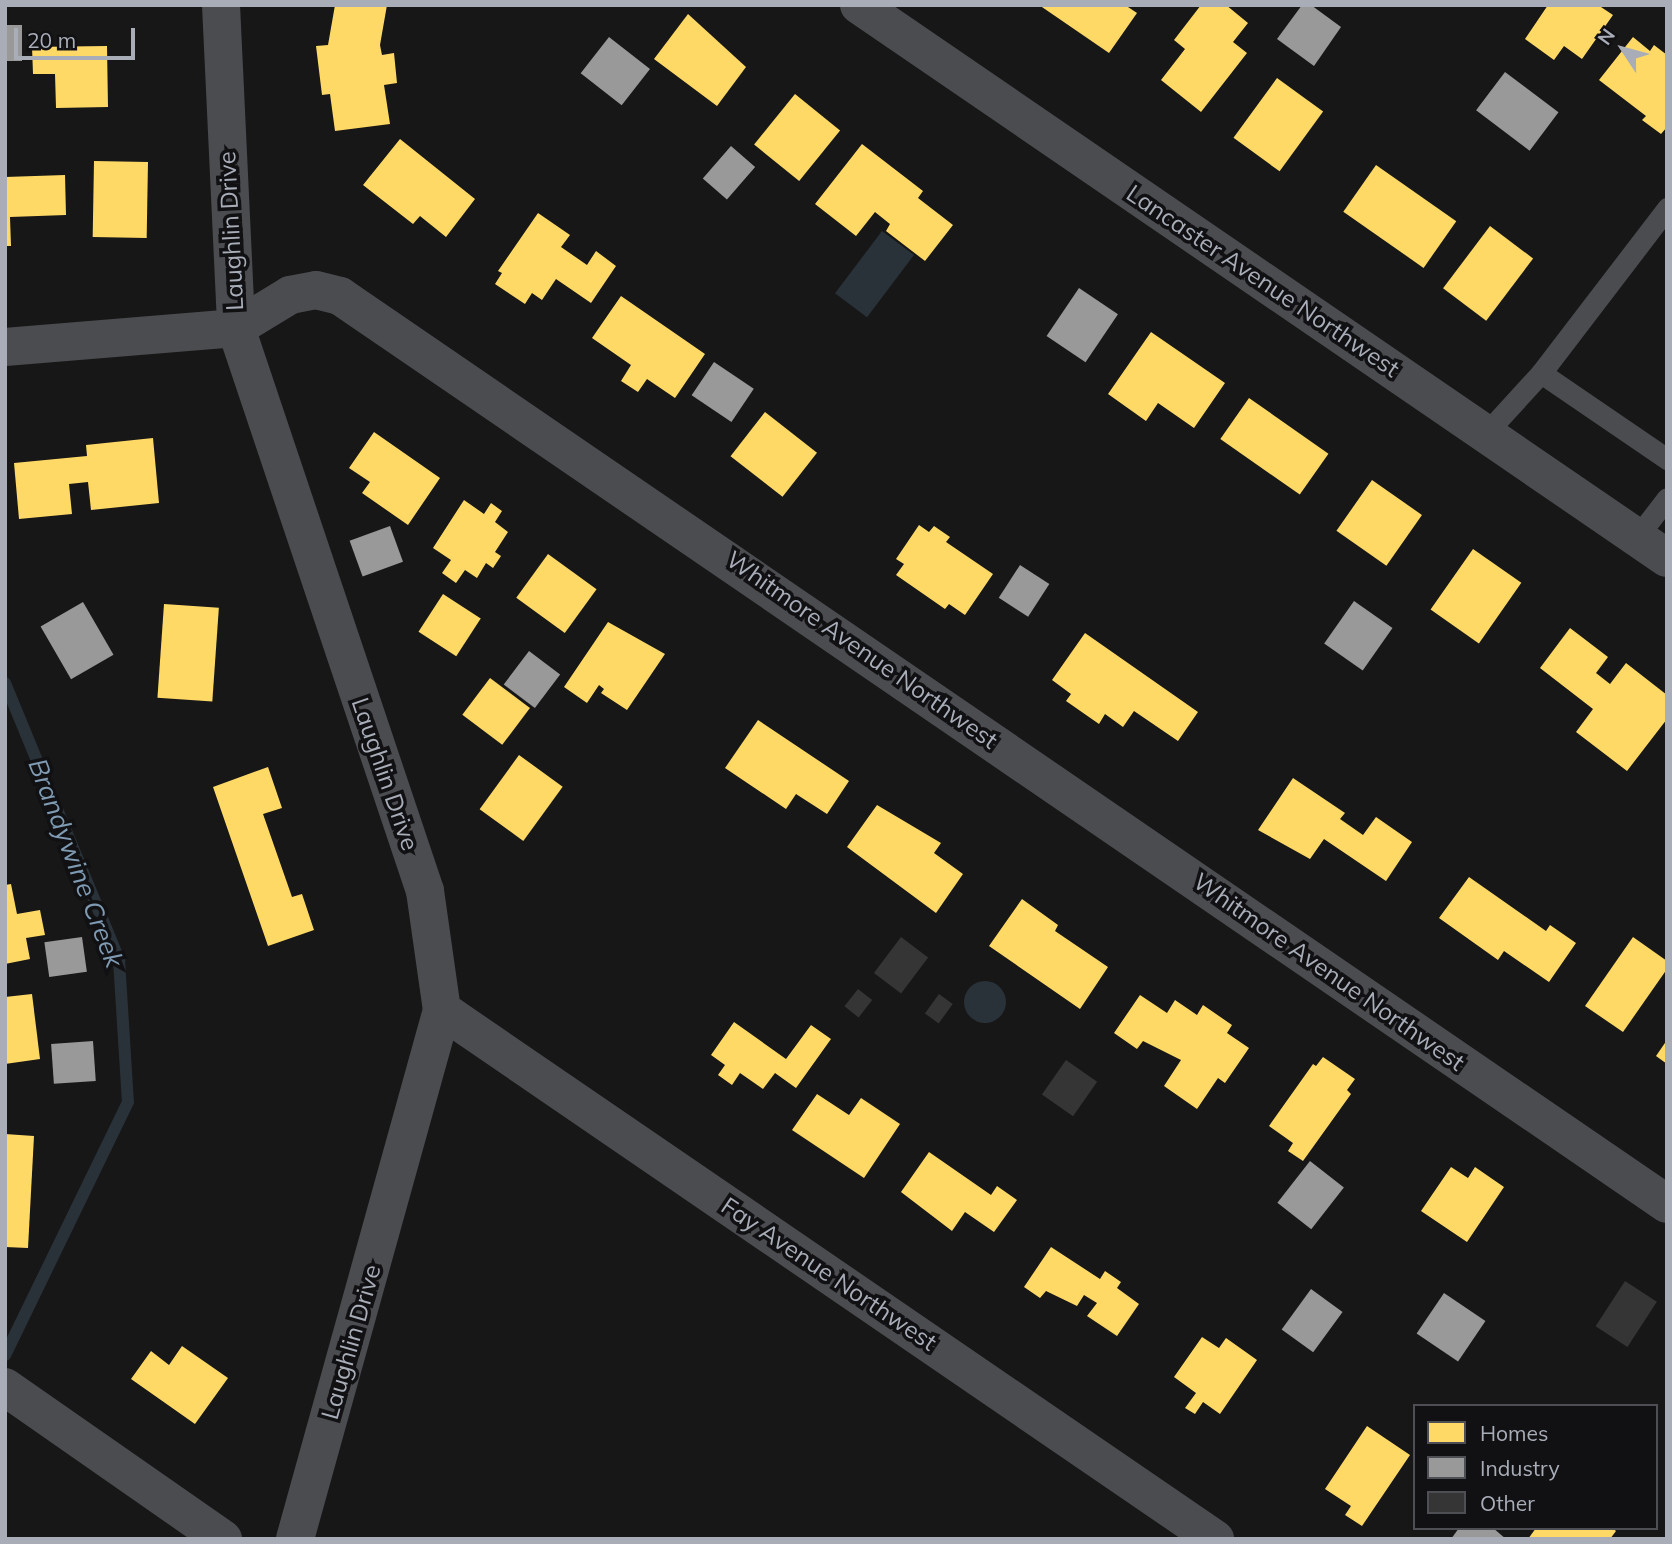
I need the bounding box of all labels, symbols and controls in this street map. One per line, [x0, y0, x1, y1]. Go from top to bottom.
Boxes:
scale bar [18, 14, 138, 58]
north arrow [1588, 14, 1658, 84]
text: N [1592, 24, 1620, 50]
text: 20 m [27, 27, 76, 53]
street label: Laughlin Drive [212, 151, 250, 311]
street label: Lancaster Avenue Northwest [1121, 179, 1405, 383]
street label: Whitmore Avenue Northwest [721, 545, 1003, 755]
street label: Laughlin Drive [345, 694, 425, 854]
water label: Brandywine Creek [22, 754, 130, 972]
street label: Whitmore Avenue Northwest [1188, 867, 1470, 1077]
street label: Fay Avenue Northwest [716, 1191, 942, 1357]
street label: Laughlin Drive [315, 1261, 387, 1423]
legend [1413, 1404, 1658, 1530]
text: Homes [1480, 1420, 1548, 1446]
text: Industry [1480, 1455, 1560, 1481]
text: Other [1480, 1490, 1535, 1516]

